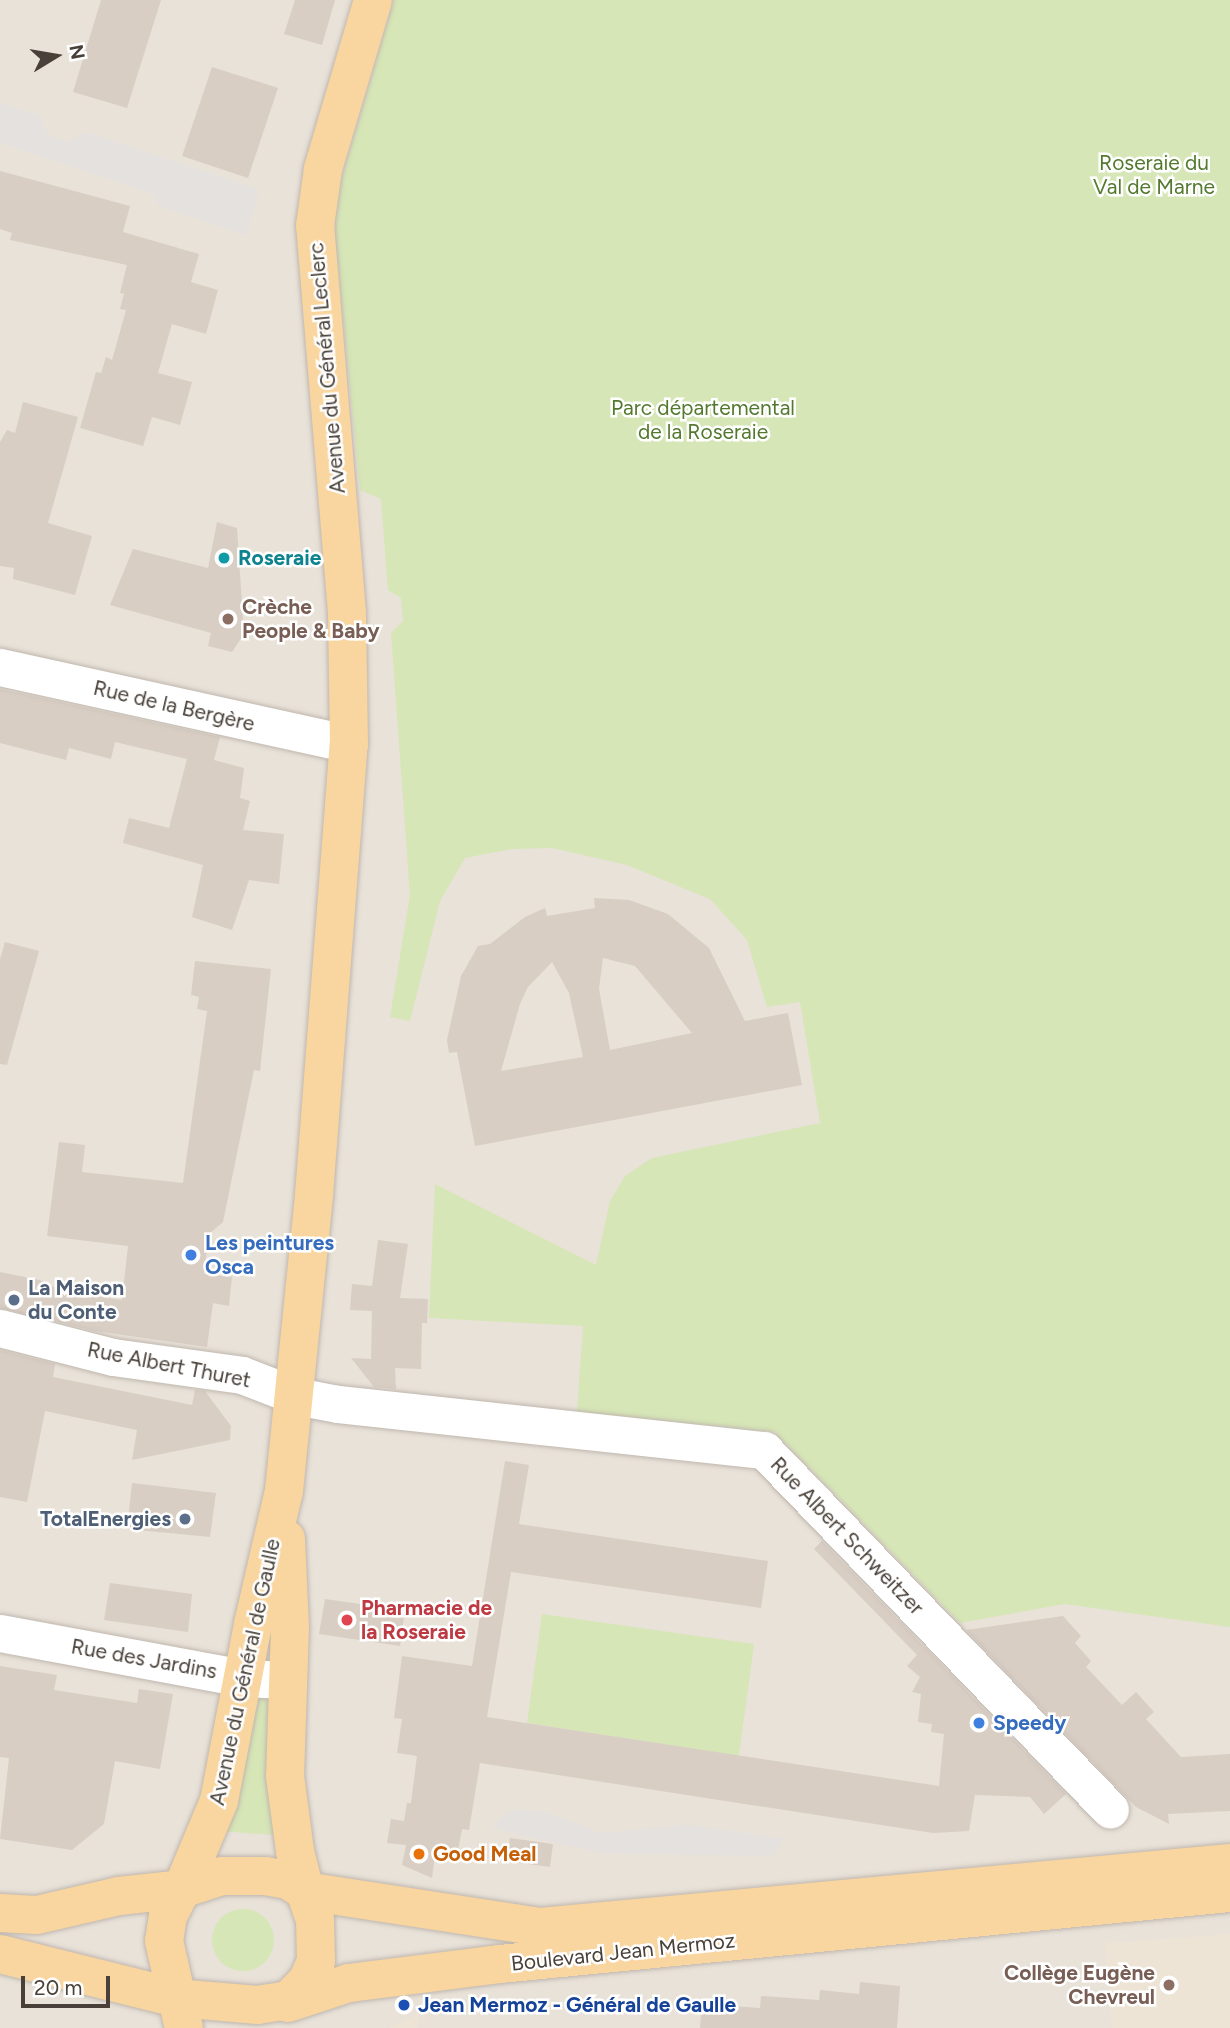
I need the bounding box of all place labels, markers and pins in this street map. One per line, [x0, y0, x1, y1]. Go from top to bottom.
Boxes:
place label: Roseraie [238, 545, 321, 571]
marker: Roseraie [216, 550, 232, 566]
place label: Crèche People & Baby [242, 594, 379, 644]
marker: Crèche People & Baby [220, 611, 236, 627]
place label: Les peintures Osca [205, 1230, 334, 1280]
marker: Les peintures Osca [183, 1247, 199, 1263]
place label: La Maison du Conte [28, 1275, 124, 1325]
marker: La Maison du Conte [6, 1292, 22, 1308]
place label: TotalEnergies [40, 1506, 171, 1532]
marker: TotalEnergies [177, 1511, 193, 1527]
place label: Pharmacie de la Roseraie [361, 1595, 492, 1645]
marker: Pharmacie de la Roseraie [339, 1612, 355, 1628]
place label: Speedy [993, 1710, 1066, 1736]
marker: Speedy [971, 1715, 987, 1731]
place label: Good Meal [433, 1841, 536, 1867]
marker: Good Meal [411, 1846, 427, 1862]
place label: Collège Eugène Chevreul [1004, 1960, 1155, 2010]
marker: Collège Eugène Chevreul [1161, 1977, 1177, 1993]
place label: Jean Mermoz - Général de Gaulle [418, 1992, 736, 2018]
marker: Jean Mermoz - Général de Gaulle [396, 1997, 412, 2013]

